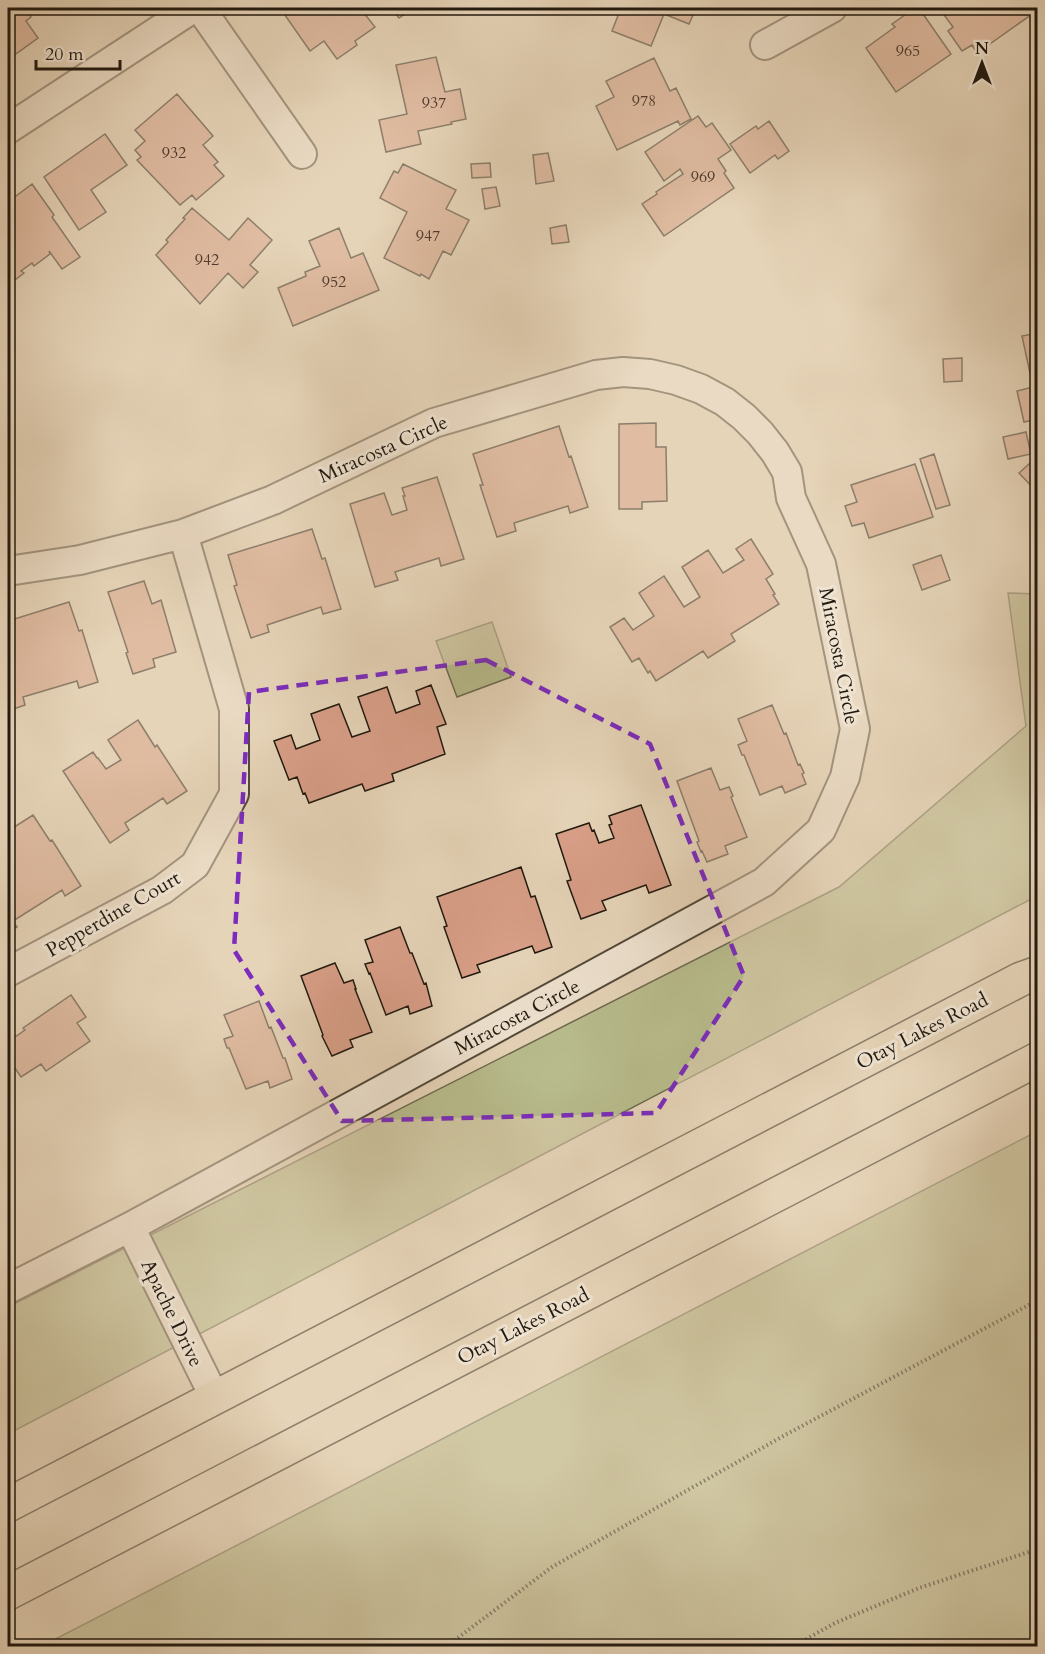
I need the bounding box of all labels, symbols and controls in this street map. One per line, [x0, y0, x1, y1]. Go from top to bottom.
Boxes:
scale bar [36, 33, 120, 71]
north arrow [952, 33, 1012, 93]
text: N [975, 38, 989, 60]
house number: 965 [896, 40, 920, 62]
text: 20 m [45, 42, 84, 67]
house number: 978 [632, 90, 656, 112]
house number: 937 [422, 92, 446, 114]
house number: 932 [162, 142, 186, 164]
house number: 969 [691, 166, 715, 188]
house number: 947 [416, 225, 440, 247]
house number: 942 [195, 249, 219, 271]
house number: 952 [322, 271, 346, 293]
street label: Miracosta Circle [314, 408, 452, 490]
street label: Miracosta Circle [813, 585, 865, 727]
street label: Pepperdine Court [41, 864, 186, 964]
street label: Miracosta Circle [449, 972, 585, 1062]
street label: Otay Lakes Road [851, 986, 993, 1076]
street label: Apache Drive [134, 1255, 210, 1371]
street label: Otay Lakes Road [452, 1281, 594, 1371]

